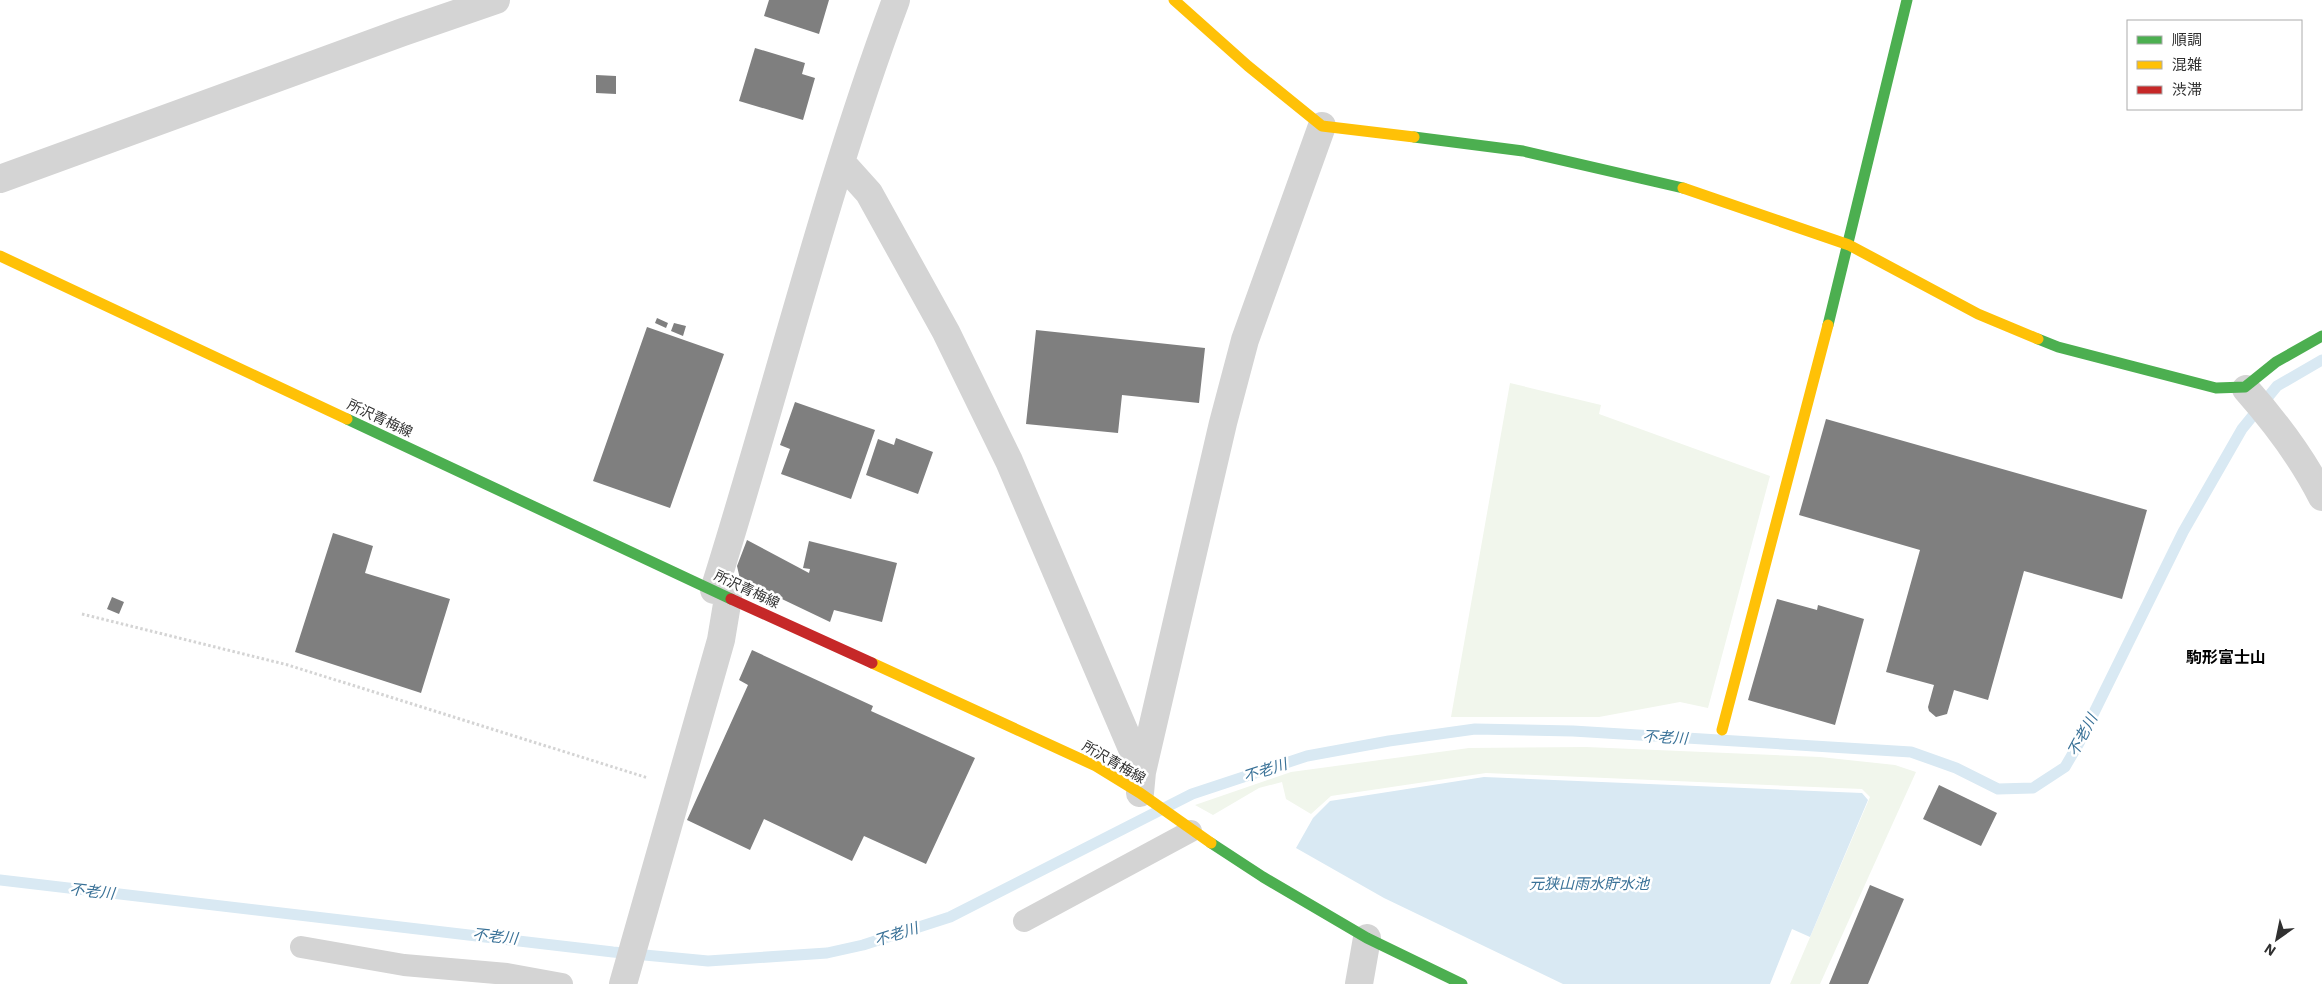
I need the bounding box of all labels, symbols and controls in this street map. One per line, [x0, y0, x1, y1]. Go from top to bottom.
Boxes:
legend [2127, 20, 2302, 110]
text: 順調 [2172, 30, 2202, 49]
text: 混雑 [2172, 55, 2202, 74]
text: 渋滞 [2172, 80, 2202, 99]
street label: 所沢青梅線 [344, 395, 416, 441]
street label: 所沢青梅線 [711, 566, 783, 612]
district label: 駒形富士山 [2186, 647, 2266, 667]
water label: 不老川 [2063, 709, 2102, 759]
water label: 不老川 [1642, 726, 1690, 748]
street label: 所沢青梅線 [1079, 737, 1149, 787]
water label: 不老川 [1241, 753, 1291, 786]
water label: 元狭山雨水貯水池 [1529, 874, 1651, 893]
water label: 不老川 [69, 879, 117, 903]
north arrow [2252, 914, 2302, 964]
water label: 不老川 [872, 917, 922, 950]
water label: 不老川 [472, 924, 520, 948]
text: N [2261, 940, 2279, 960]

